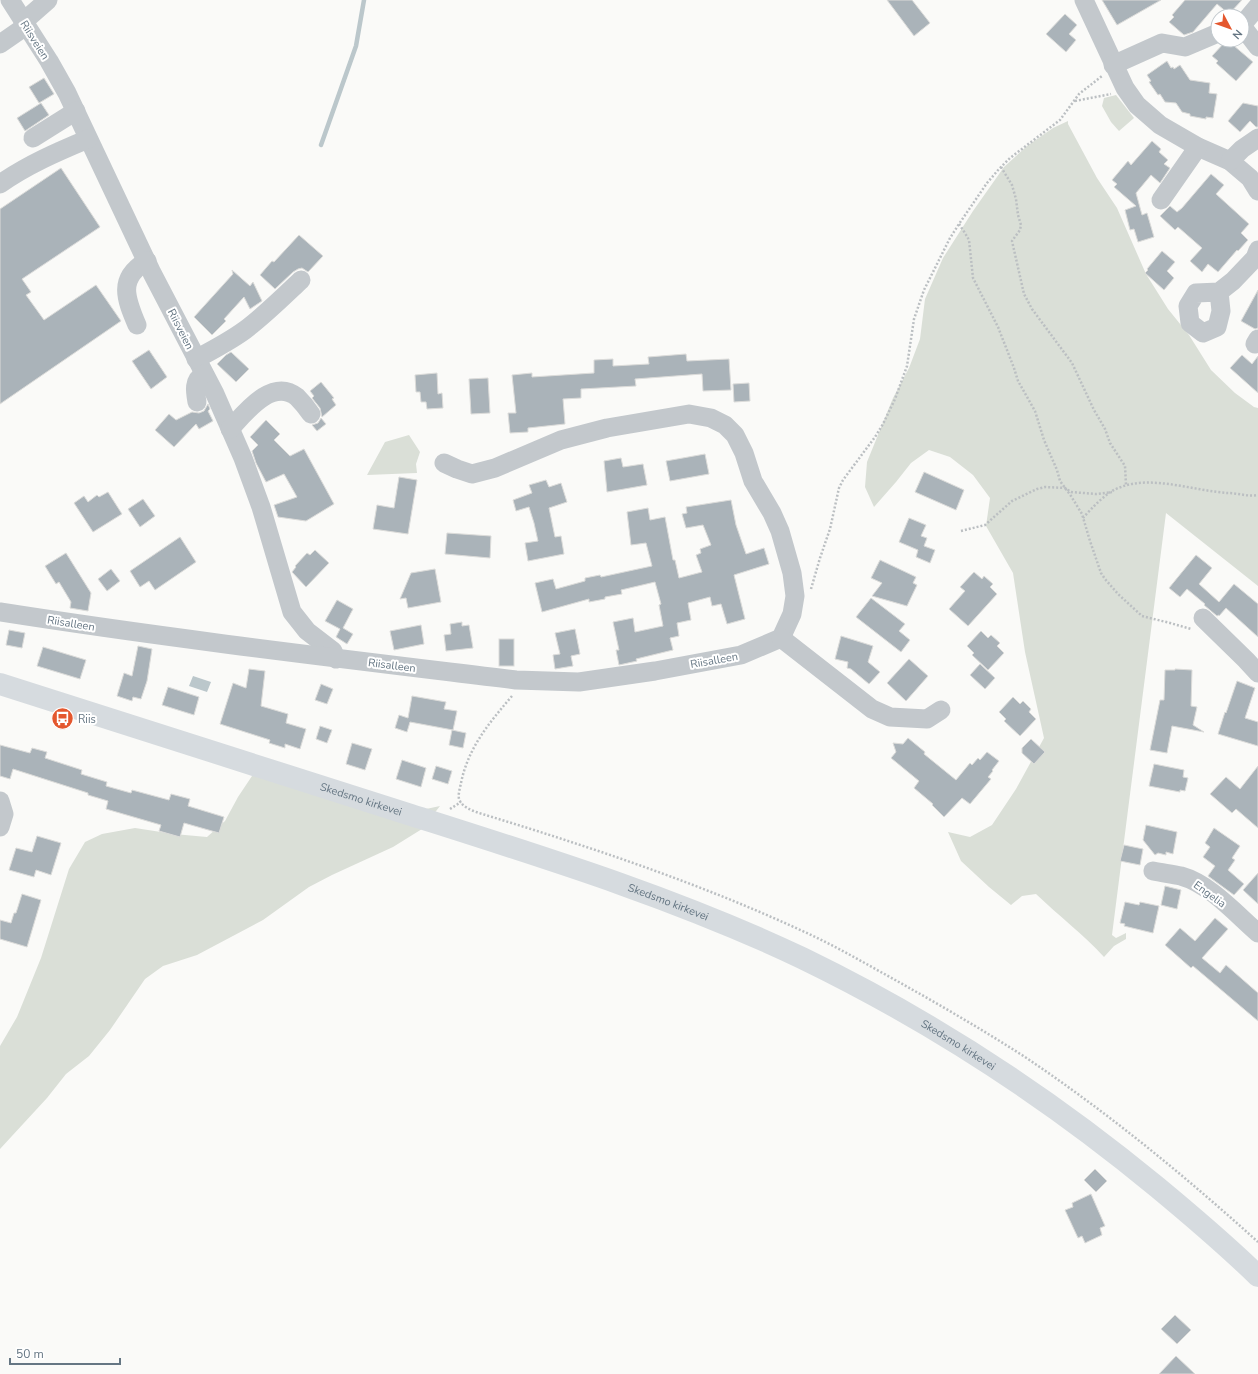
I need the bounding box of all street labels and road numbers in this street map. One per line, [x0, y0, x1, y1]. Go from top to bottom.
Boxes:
street label: Riisveien [17, 18, 53, 63]
street label: Riisveien [164, 306, 197, 352]
street label: Riisalleen [46, 612, 96, 635]
street label: Riisalleen [689, 649, 739, 672]
street label: Riisalleen [367, 655, 417, 676]
street label: Skedsmo kirkevei [318, 779, 404, 820]
street label: Engelia [1190, 878, 1229, 911]
street label: Skedsmo kirkevei [626, 880, 711, 924]
street label: Skedsmo kirkevei [918, 1016, 998, 1074]

